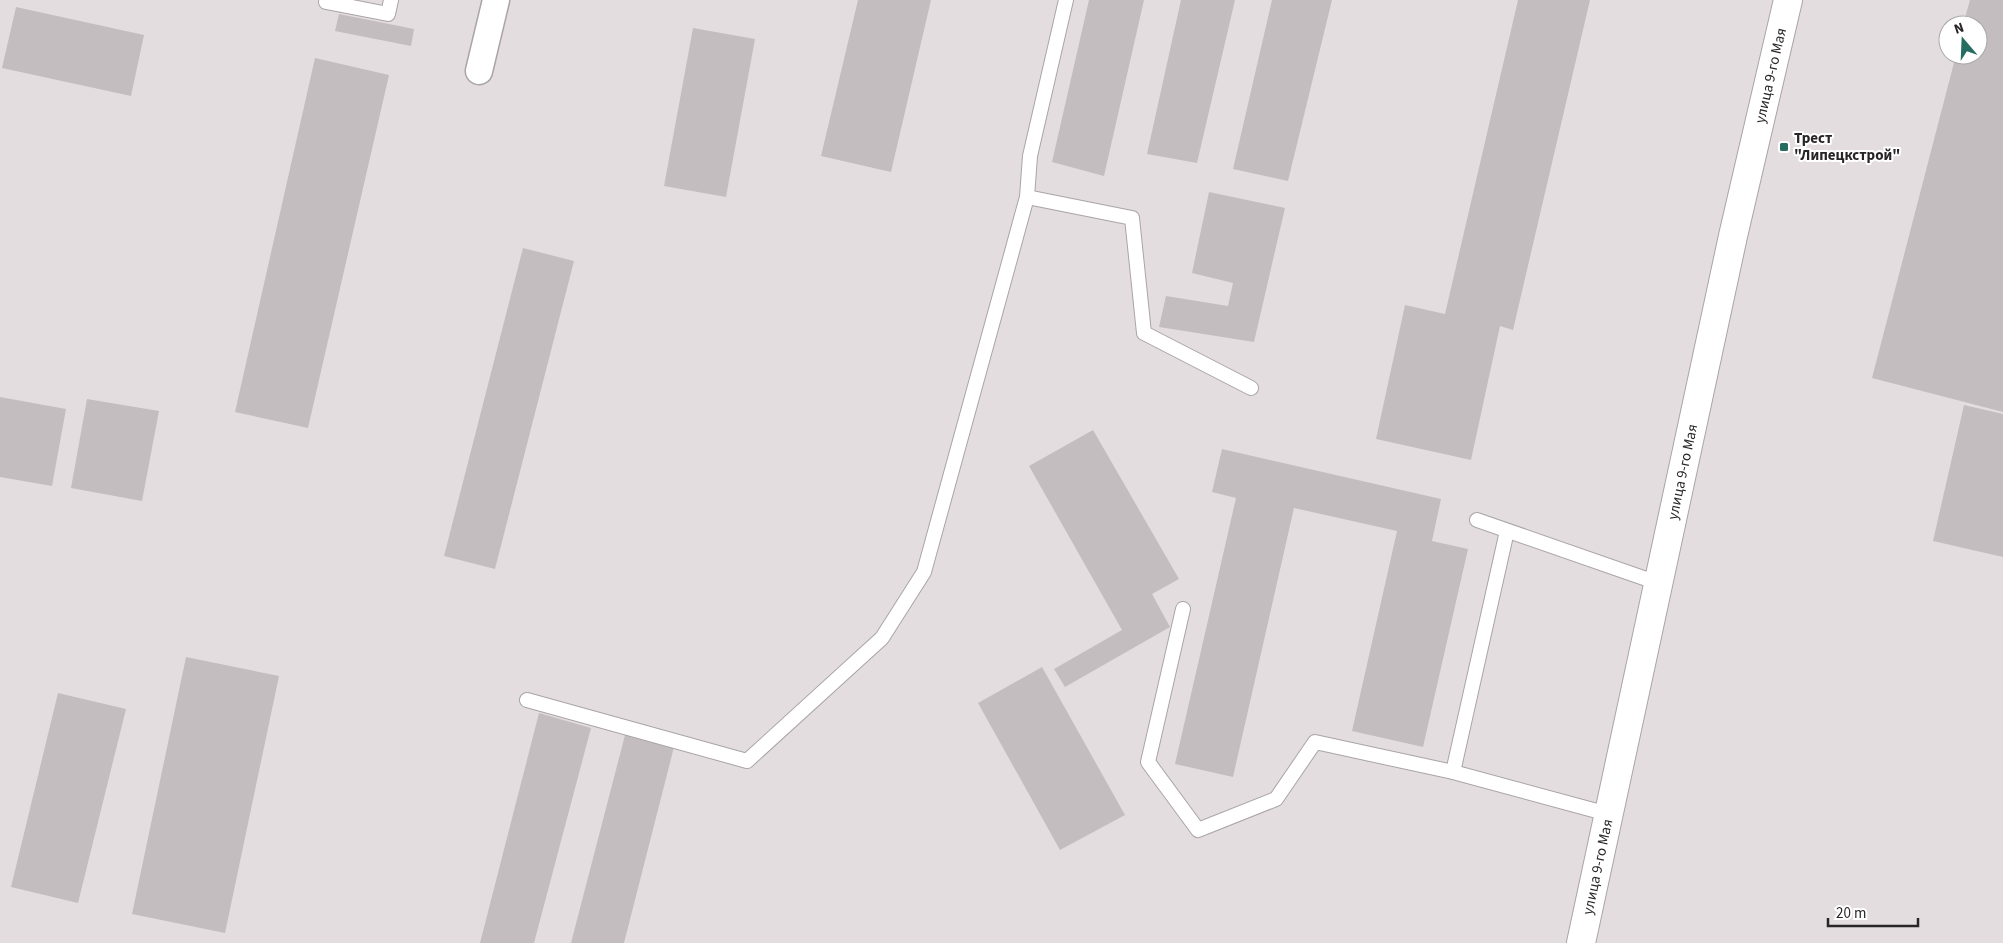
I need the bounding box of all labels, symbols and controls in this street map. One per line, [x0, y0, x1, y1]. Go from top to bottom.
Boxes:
north arrow [1938, 15, 1988, 65]
text: N [1951, 18, 1967, 40]
street label: улица 9-го Мая [1749, 26, 1792, 125]
place label: Трест "Липецкстрой" [1794, 128, 1900, 166]
marker: Трест "Липецкстрой" [1778, 141, 1790, 153]
street label: улица 9-го Мая [1662, 422, 1703, 522]
street label: улица 9-го Мая [1577, 817, 1618, 917]
scale bar [1828, 896, 1918, 928]
text: 20 m [1836, 903, 1866, 924]

